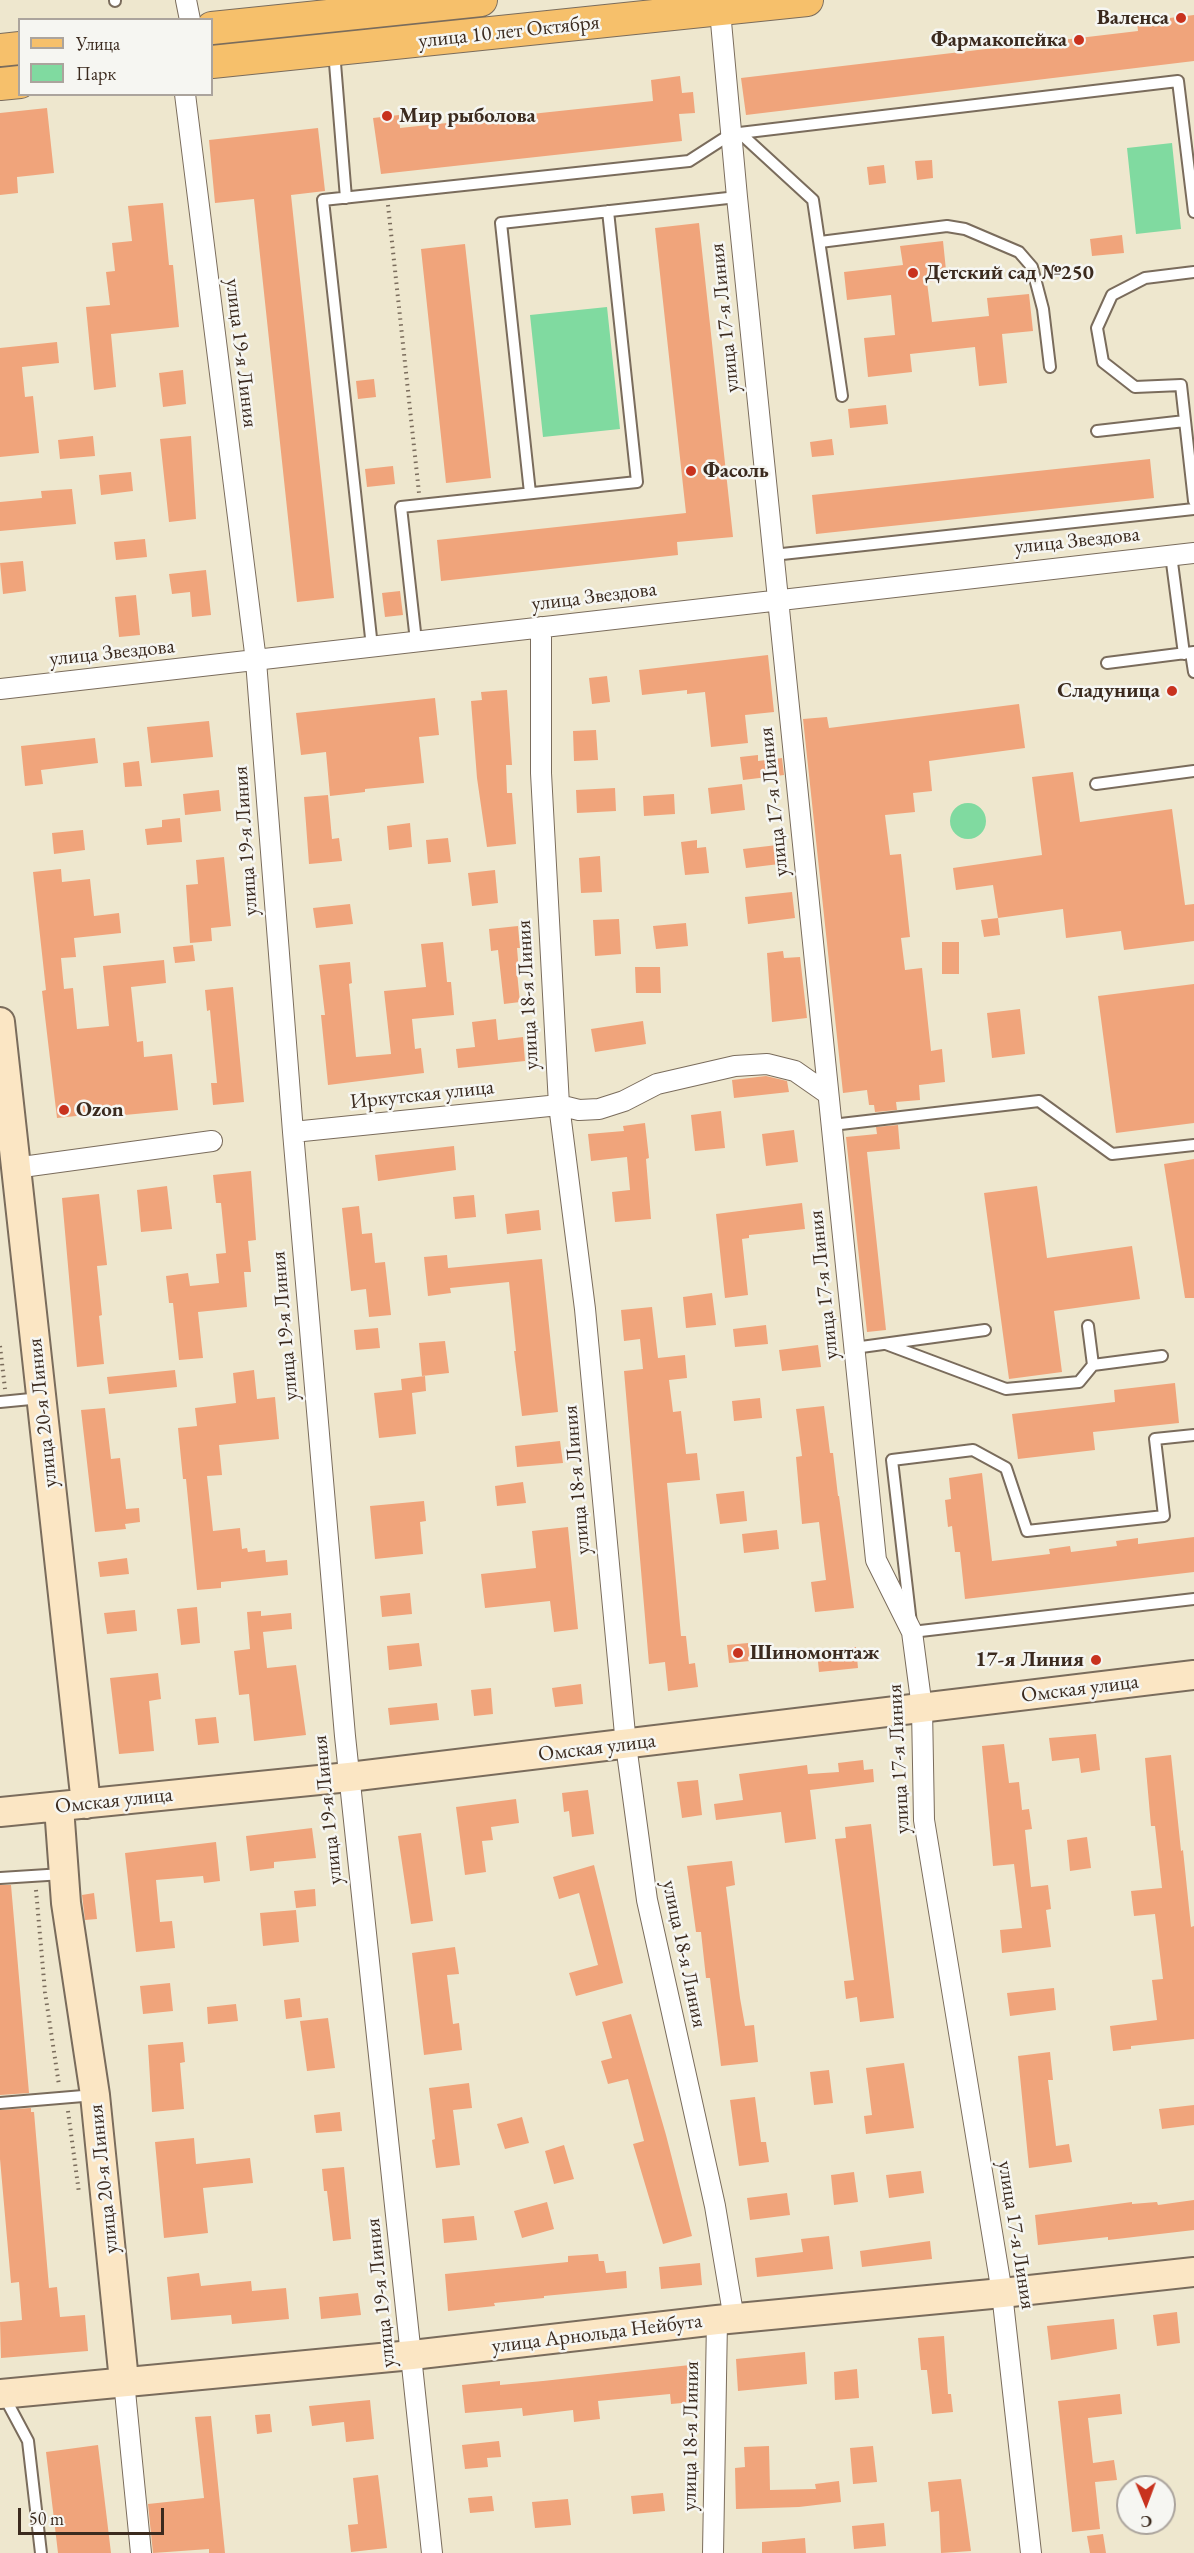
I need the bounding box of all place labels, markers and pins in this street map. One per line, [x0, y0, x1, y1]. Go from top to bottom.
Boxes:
place label: Валенса [1097, 5, 1169, 31]
marker: Валенса [1174, 11, 1188, 25]
place label: Фармакопейка [931, 27, 1067, 53]
marker: Фармакопейка [1072, 33, 1086, 47]
place label: Мир рыболова [399, 103, 536, 129]
marker: Мир рыболова [380, 109, 394, 123]
place label: Детский сад №250 [925, 260, 1094, 286]
marker: Детский сад №250 [906, 266, 920, 280]
place label: Фасоль [703, 458, 769, 484]
marker: Фасоль [684, 464, 698, 478]
place label: Сладуница [1057, 678, 1160, 704]
marker: Сладуница [1165, 684, 1179, 698]
place label: Ozon [76, 1097, 124, 1123]
marker: Ozon [57, 1103, 71, 1117]
place label: Шиномонтаж [750, 1640, 879, 1666]
marker: Шиномонтаж [731, 1646, 745, 1660]
place label: 17-я Линия [975, 1647, 1084, 1673]
marker: 17-я Линия [1089, 1653, 1103, 1667]

